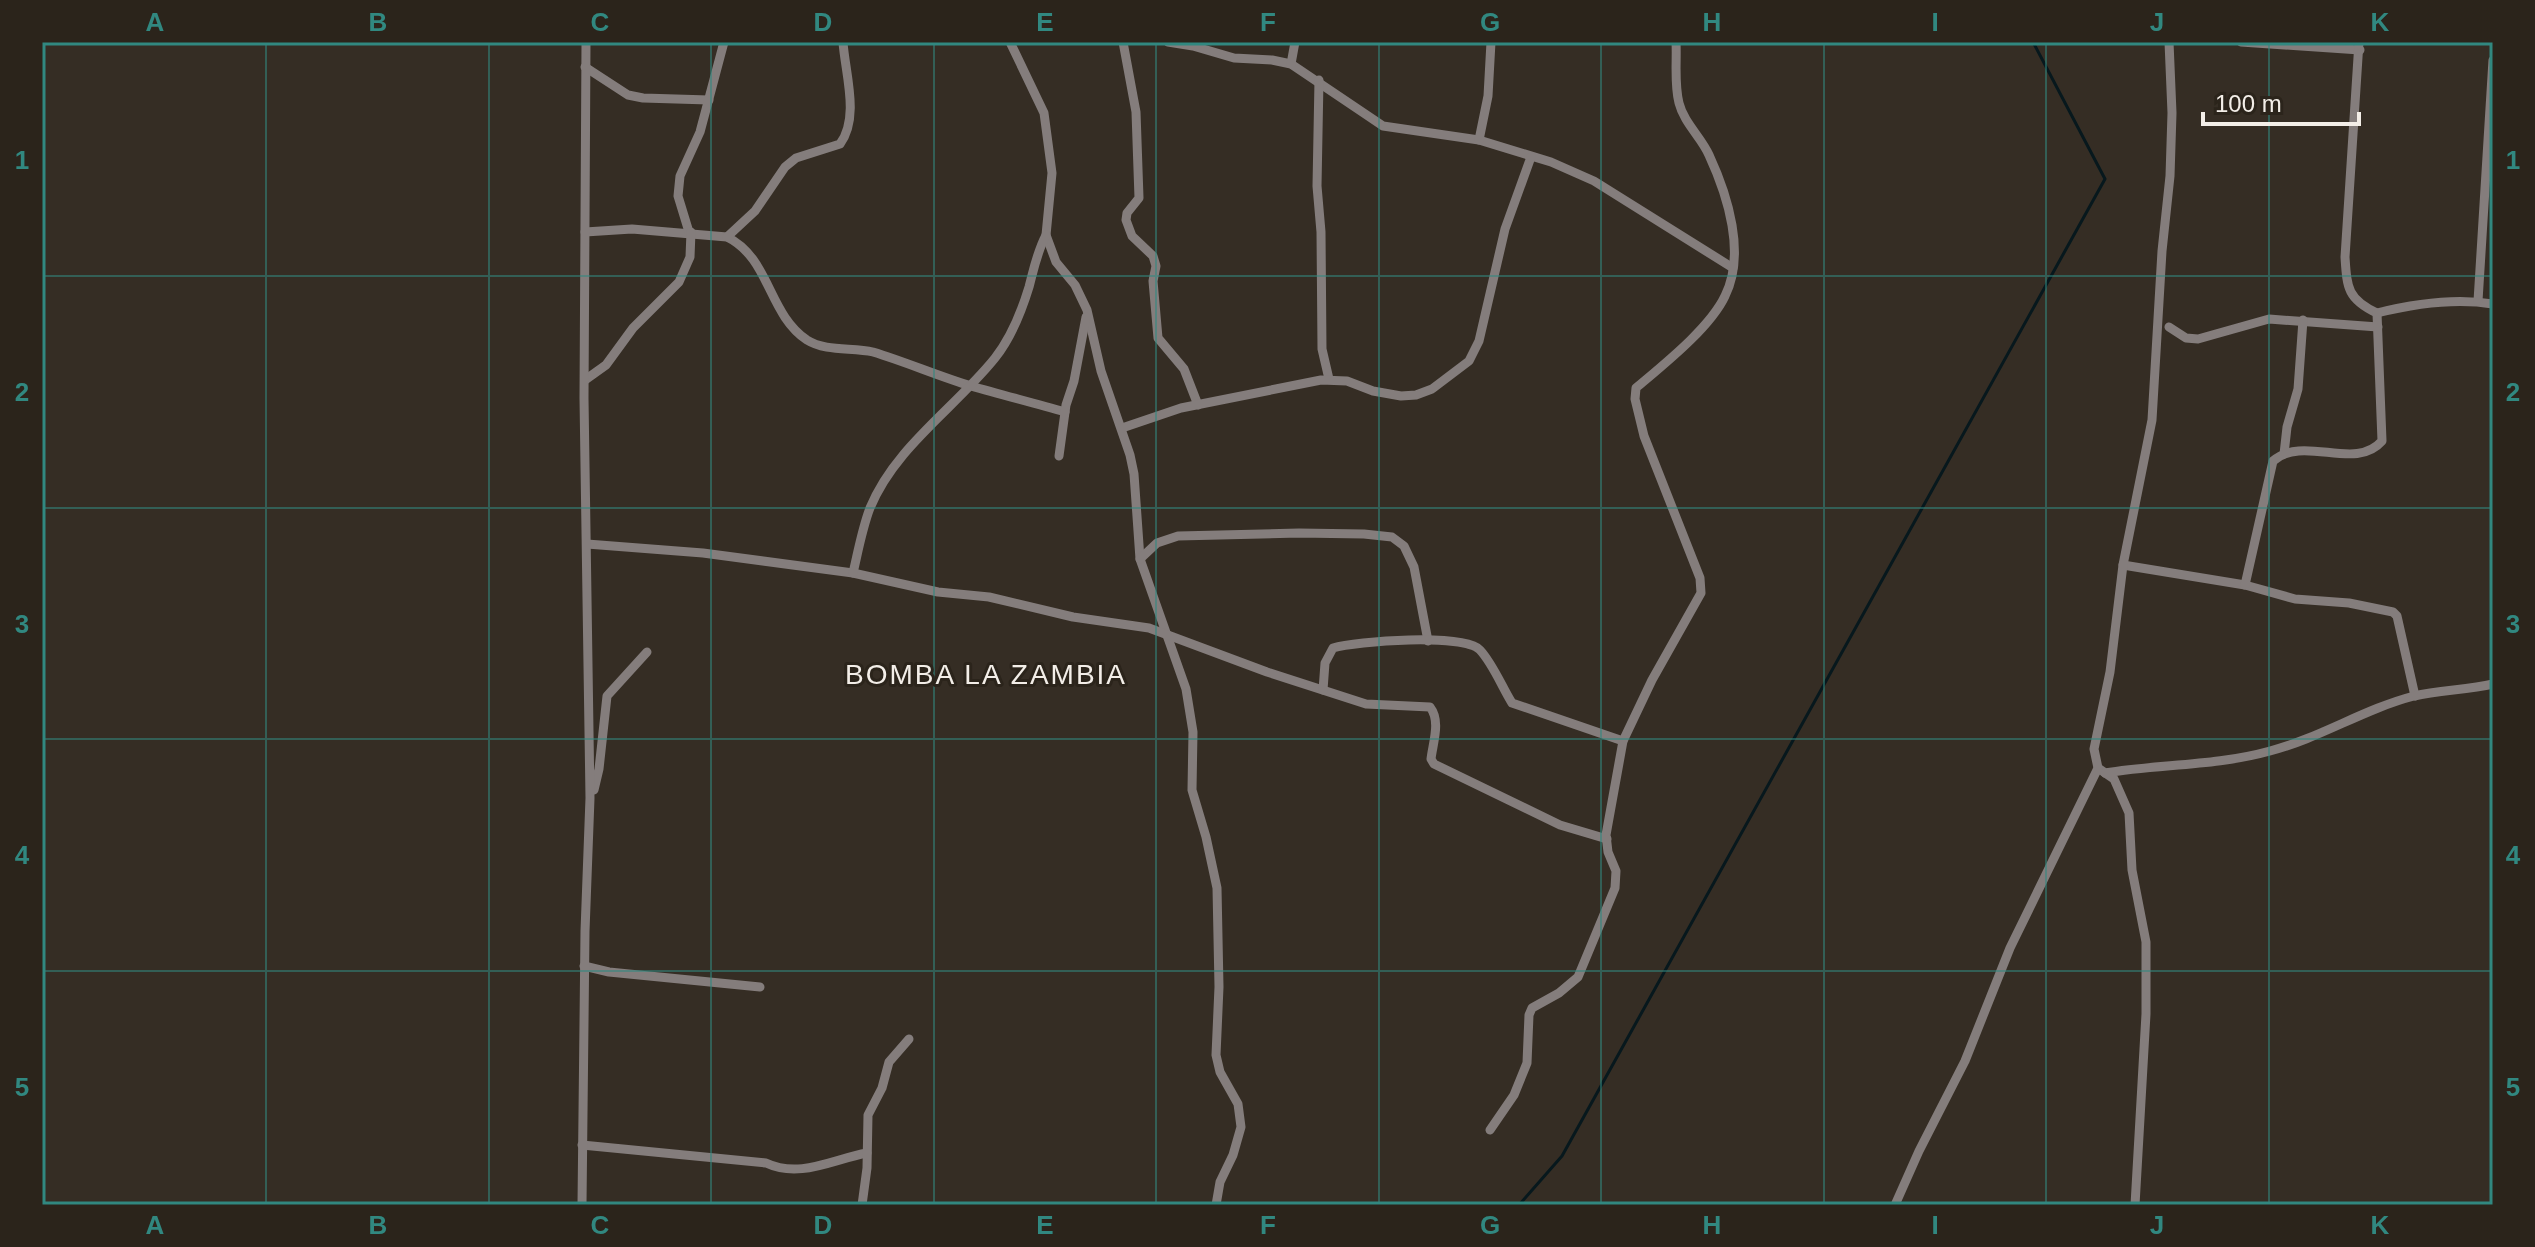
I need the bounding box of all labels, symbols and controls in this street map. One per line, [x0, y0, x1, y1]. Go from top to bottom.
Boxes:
text: A [146, 7, 165, 37]
text: B [369, 7, 387, 37]
text: C [591, 7, 610, 37]
text: D [814, 7, 832, 37]
text: E [1036, 7, 1054, 37]
text: F [1260, 7, 1276, 37]
text: G [1480, 7, 1500, 37]
text: H [1703, 7, 1721, 37]
text: I [1931, 7, 1939, 37]
text: J [2150, 7, 2164, 37]
text: K [2371, 7, 2390, 37]
scale bar [2203, 76, 2359, 126]
text: 100 m [2215, 90, 2282, 117]
text: 1 [15, 145, 29, 175]
text: 1 [2506, 145, 2520, 175]
text: 2 [15, 377, 29, 407]
text: 2 [2506, 377, 2520, 407]
text: 3 [15, 609, 29, 639]
text: 3 [2506, 609, 2520, 639]
district label: BOMBA LA ZAMBIA [845, 659, 1127, 690]
text: 4 [15, 840, 30, 870]
text: 4 [2506, 840, 2521, 870]
text: 5 [15, 1072, 29, 1102]
text: 5 [2506, 1072, 2520, 1102]
text: A [146, 1210, 165, 1240]
text: B [369, 1210, 387, 1240]
text: C [591, 1210, 610, 1240]
text: D [814, 1210, 832, 1240]
text: E [1036, 1210, 1054, 1240]
text: F [1260, 1210, 1276, 1240]
text: G [1480, 1210, 1500, 1240]
text: H [1703, 1210, 1721, 1240]
text: I [1931, 1210, 1939, 1240]
text: J [2150, 1210, 2164, 1240]
text: K [2371, 1210, 2390, 1240]

